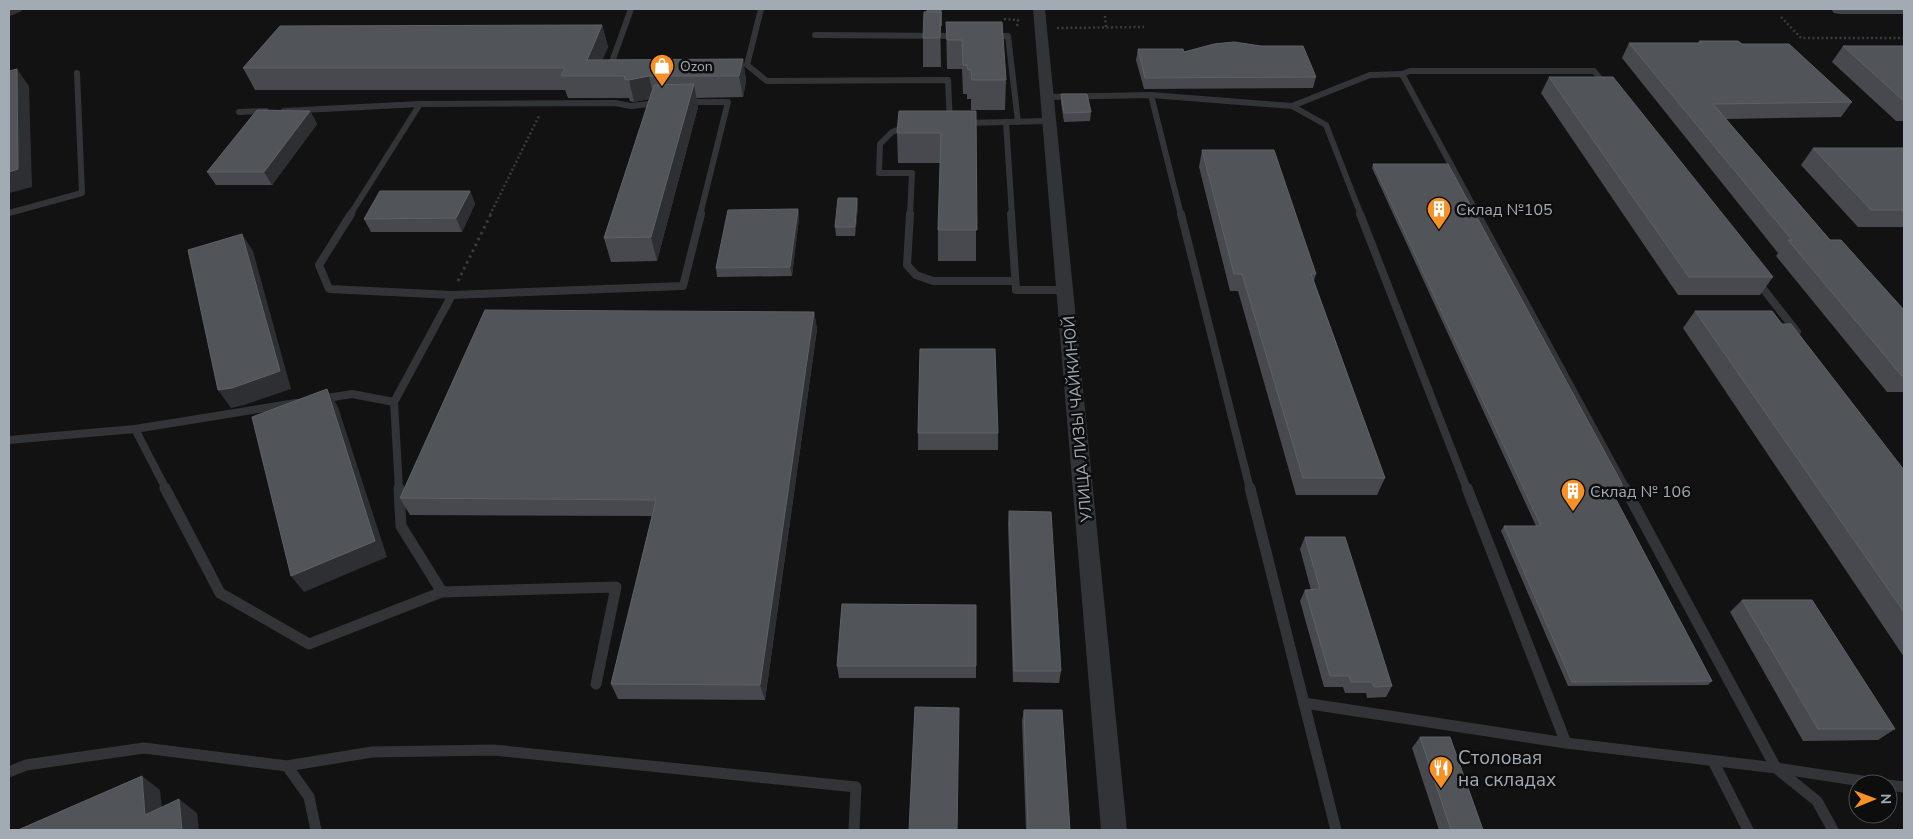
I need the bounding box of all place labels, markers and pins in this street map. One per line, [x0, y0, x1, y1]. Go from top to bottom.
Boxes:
shop icon: Ozon [649, 53, 675, 87]
place label: Ozon [680, 57, 713, 76]
building icon: Склад №105 [1426, 196, 1452, 230]
place label: Склад №105 [1456, 199, 1553, 221]
building icon: Склад № 106 [1560, 478, 1586, 512]
place label: Склад № 106 [1590, 481, 1691, 503]
place label: Столовая на складах [1458, 745, 1556, 793]
restaurant icon: Столовая на складах [1428, 755, 1454, 789]

